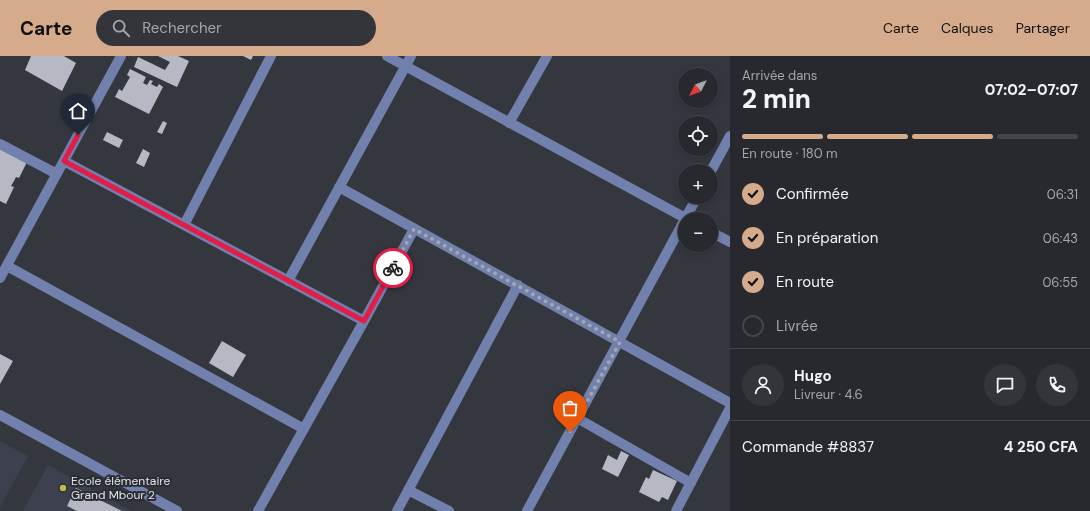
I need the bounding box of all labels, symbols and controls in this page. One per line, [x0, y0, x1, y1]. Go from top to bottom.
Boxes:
search box [96, 10, 376, 46]
text: Carte [20, 16, 72, 41]
icon: search [110, 17, 132, 39]
text: Rechercher [142, 18, 222, 38]
text: Carte [883, 19, 919, 37]
text: Calques [941, 19, 994, 37]
text: Partager [1016, 19, 1070, 37]
text: Arrivée dans [742, 67, 817, 84]
north arrow [678, 68, 718, 108]
map controls [678, 68, 718, 252]
text: 07:02–07:07 [985, 80, 1078, 100]
text: 2 min [742, 82, 811, 116]
pin [61, 94, 95, 135]
icon: home [67, 100, 89, 122]
button: locate [678, 116, 718, 156]
text: En route · 180 m [742, 145, 838, 162]
button: + [678, 164, 718, 204]
icon: check [742, 183, 764, 205]
text: Confirmée [776, 184, 849, 204]
text: 06:31 [1047, 186, 1078, 203]
button: − [678, 212, 718, 252]
icon: check [742, 227, 764, 249]
text: En préparation [776, 228, 878, 248]
text: 06:43 [1043, 230, 1078, 247]
courier [373, 248, 413, 288]
icon: bike [382, 257, 404, 279]
icon: check [742, 271, 764, 293]
text: En route [776, 272, 834, 292]
text: 06:55 [1042, 274, 1078, 291]
text: Livrée [776, 316, 818, 336]
button: person [742, 364, 784, 406]
button: chat [984, 364, 1026, 406]
button: phone [1036, 364, 1078, 406]
text: Hugo [794, 366, 832, 386]
text: Livreur · 4.6 [794, 386, 863, 403]
pin [553, 391, 587, 432]
icon: bag [559, 397, 581, 419]
text: Commande #8837 [742, 437, 874, 457]
text: 4 250 CFA [1004, 437, 1078, 457]
place label: Ecole élémentaire Grand Mbour 2 [71, 473, 170, 503]
marker: Ecole élémentaire Grand Mbour 2 [58, 483, 68, 493]

